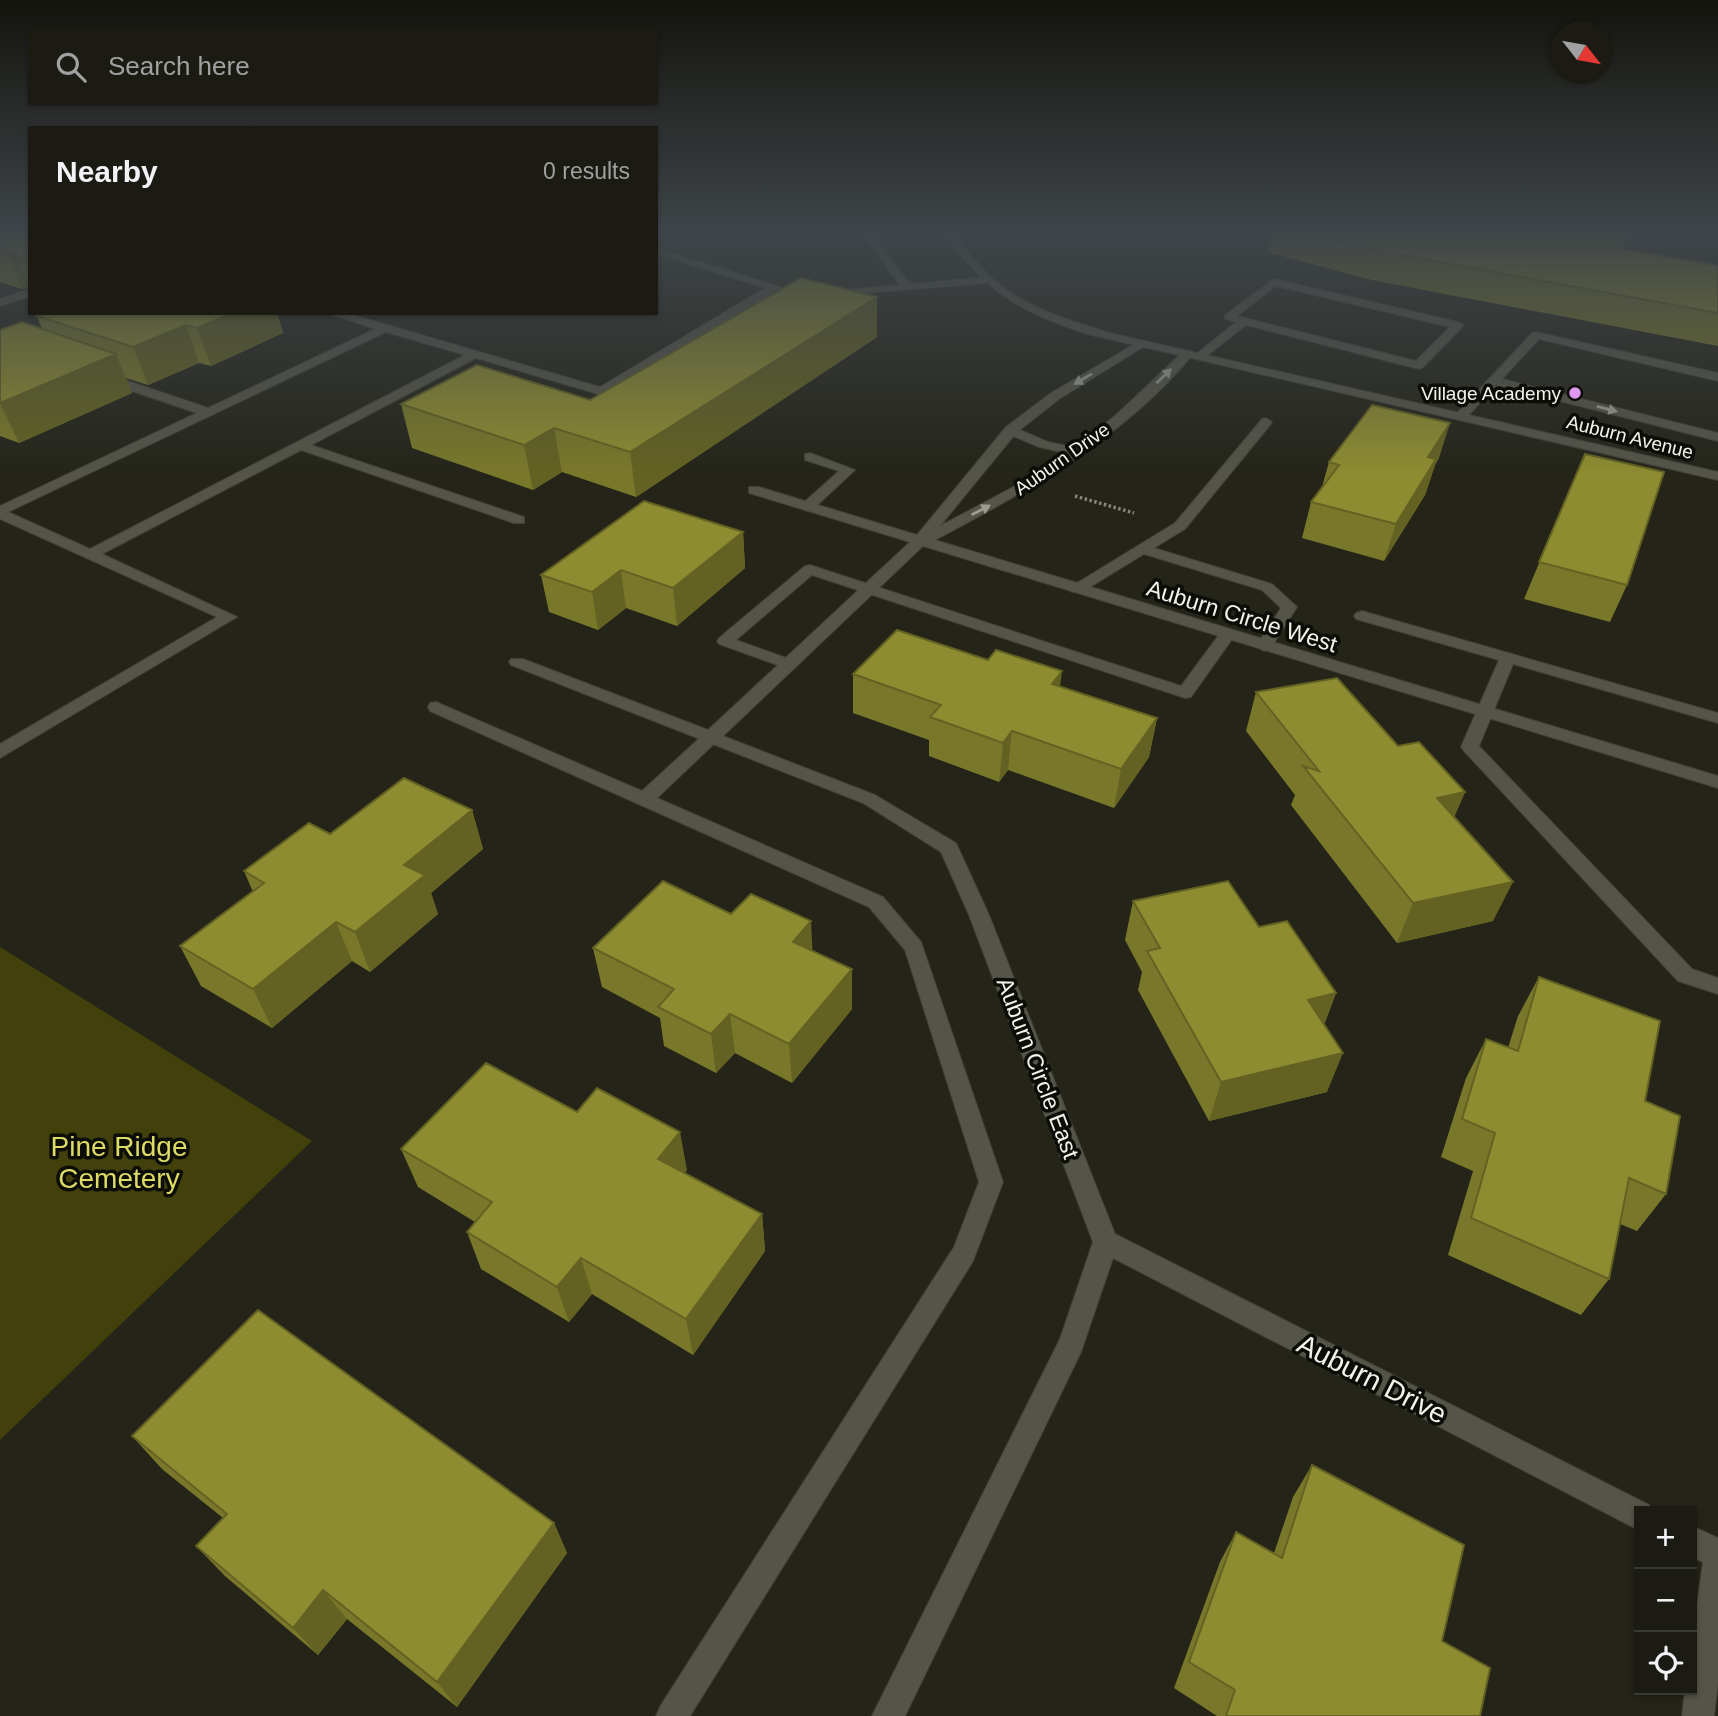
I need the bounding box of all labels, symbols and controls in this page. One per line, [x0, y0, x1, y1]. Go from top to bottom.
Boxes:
north arrow [1550, 21, 1613, 84]
search box [28, 28, 658, 105]
icon: search [52, 48, 90, 86]
text: Search here [108, 51, 250, 81]
text: Nearby [56, 155, 158, 188]
text: 0 results [543, 158, 630, 184]
one-way arrow [1155, 369, 1172, 385]
one-way arrow [1074, 373, 1093, 385]
place label: Village Academy [1421, 383, 1562, 404]
marker: Village Academy [1567, 385, 1583, 401]
one-way arrow [1597, 404, 1619, 415]
street label: Auburn Avenue [1565, 411, 1695, 463]
street label: Auburn Drive [1011, 419, 1113, 499]
one-way arrow [971, 504, 991, 516]
street label: Auburn Circle West [1144, 575, 1341, 658]
street label: Auburn Circle East [992, 974, 1085, 1163]
park label: Pine Ridge Cemetery [51, 1131, 187, 1194]
street label: Auburn Drive [1292, 1328, 1452, 1430]
map controls [1634, 1506, 1697, 1695]
button: + [1634, 1506, 1697, 1569]
button: − [1634, 1569, 1697, 1632]
button: locate [1634, 1632, 1697, 1695]

